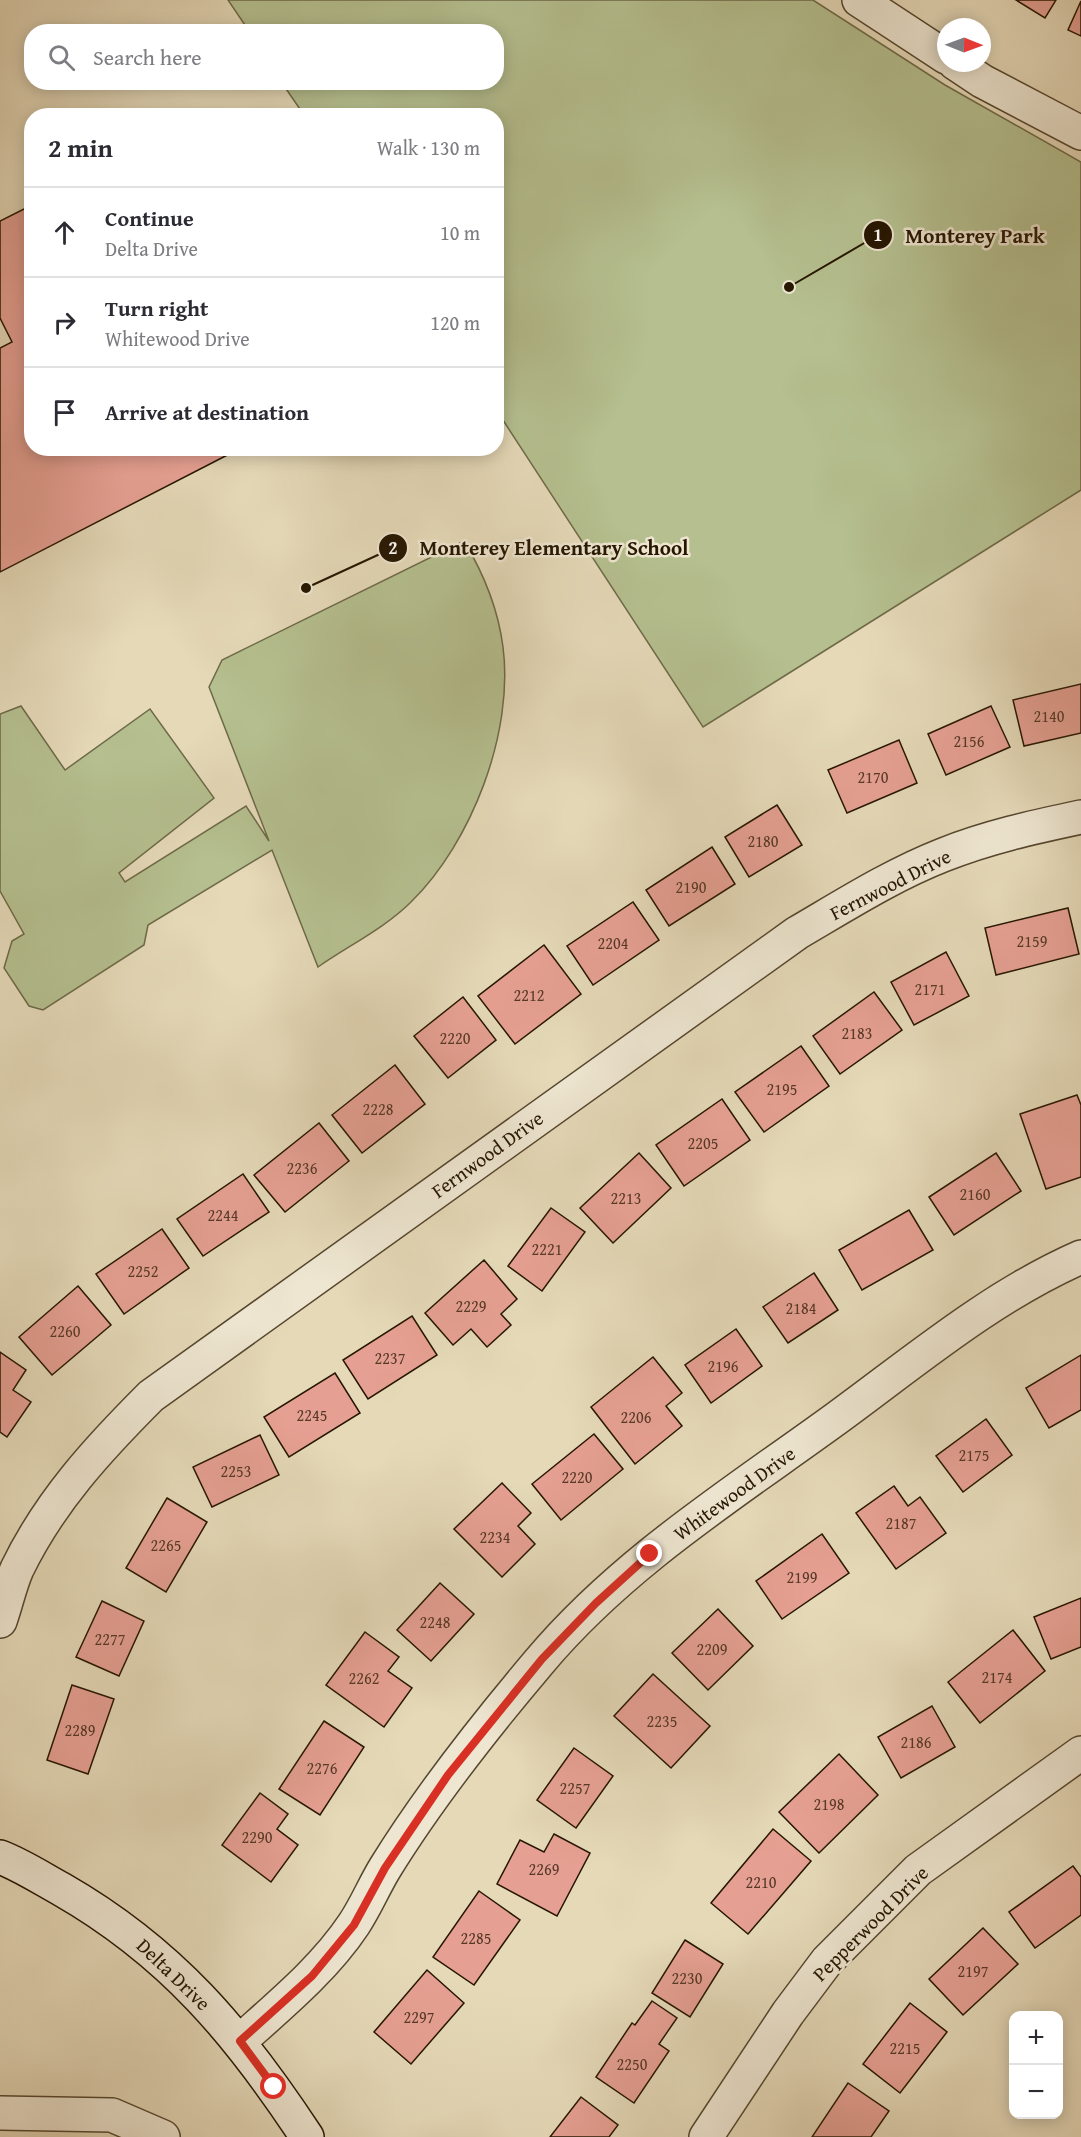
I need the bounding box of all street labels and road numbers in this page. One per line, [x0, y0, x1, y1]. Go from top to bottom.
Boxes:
street label: Fernwood Drive [825, 841, 955, 927]
street label: Fernwood Drive [425, 1103, 549, 1205]
street label: Whitewood Drive [667, 1439, 801, 1547]
street label: Pepperwood Drive [805, 1858, 935, 1988]
street label: Delta Drive [130, 1931, 218, 2017]

